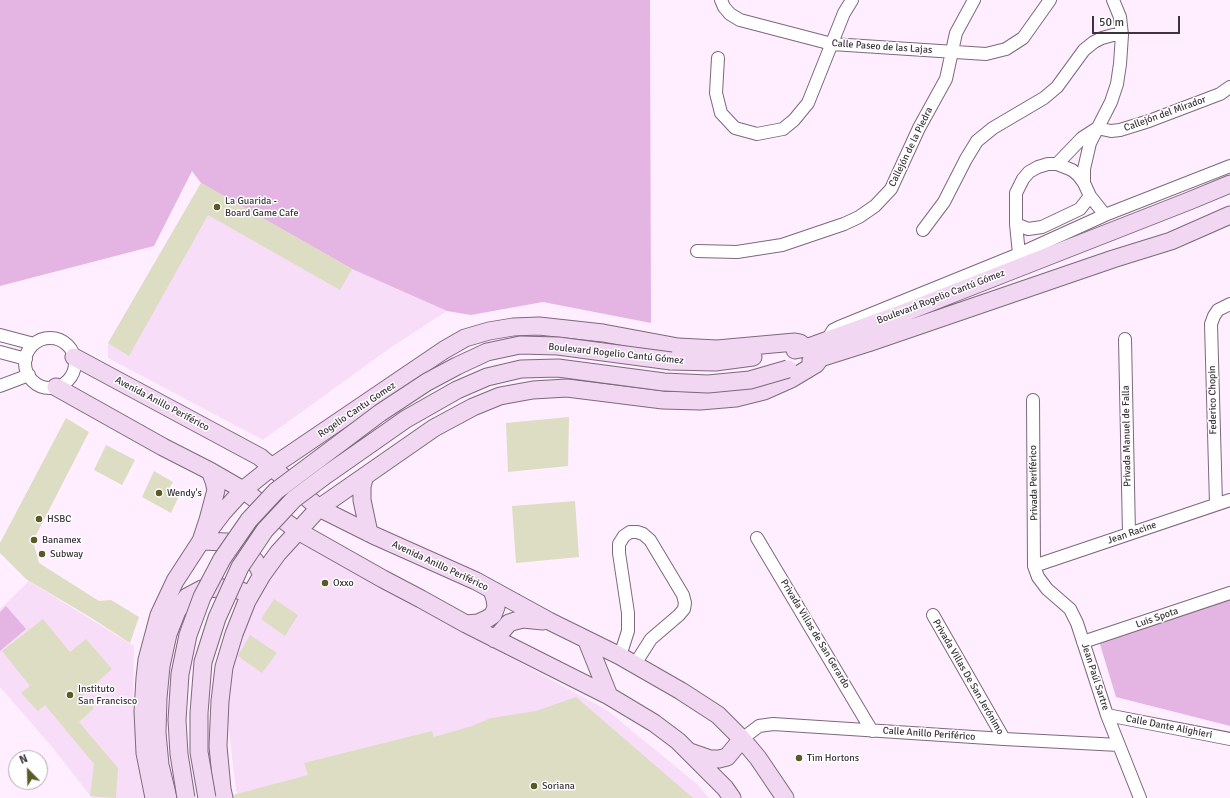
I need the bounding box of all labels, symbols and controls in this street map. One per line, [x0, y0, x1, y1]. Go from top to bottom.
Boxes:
scale bar [1094, 8, 1182, 34]
text: 50 m [1099, 15, 1124, 30]
street label: Calle Paseo de las Lajas [831, 38, 933, 56]
street label: Callejón del Mirador [1122, 94, 1208, 134]
street label: Callejón de la Piedra [886, 105, 936, 189]
place label: La Guarida - Board Game Cafe [225, 195, 298, 218]
marker: La Guarida - Board Game Cafe [212, 202, 222, 212]
street label: Boulevard Rogelio Cantú Gómez [875, 267, 1007, 327]
street label: Boulevard Rogelio Cantú Gómez [548, 341, 684, 367]
street label: Federico Chopin [1206, 365, 1220, 435]
street label: Avenida Anillo Periférico [113, 374, 211, 434]
street label: Rogelio Cantu Gomez [316, 380, 398, 440]
street label: Privada Manuel de Falla [1120, 385, 1134, 487]
street label: Privada Periférico [1027, 445, 1041, 521]
place label: Wendy's [167, 487, 202, 499]
marker: Wendy's [154, 488, 164, 498]
place label: HSBC [47, 513, 71, 525]
marker: HSBC [34, 514, 44, 524]
street label: Jean Racine [1106, 519, 1158, 547]
place label: Banamex [42, 534, 81, 546]
marker: Banamex [29, 535, 39, 545]
street label: Avenida Anillo Periférico [390, 538, 490, 594]
place label: Subway [50, 548, 83, 560]
marker: Subway [37, 549, 47, 559]
place label: Oxxo [333, 577, 354, 589]
street label: Privada Villas de San Gerardo [778, 577, 852, 691]
marker: Oxxo [320, 578, 330, 588]
street label: Luis Spota [1134, 605, 1180, 631]
street label: Privada Villas De San Jerónimo [930, 617, 1006, 737]
street label: Jean Paúl Sartre [1079, 642, 1111, 712]
place label: Instituto San Francisco [78, 683, 137, 706]
marker: Instituto San Francisco [65, 690, 75, 700]
street label: Calle Dante Alighieri [1125, 713, 1213, 741]
street label: Calle Anillo Periférico [882, 725, 976, 743]
north arrow [8, 750, 48, 790]
text: N [17, 752, 30, 767]
place label: Tim Hortons [807, 752, 859, 764]
marker: Tim Hortons [794, 753, 804, 763]
place label: Soriana [542, 780, 575, 792]
marker: Soriana [529, 781, 539, 791]

